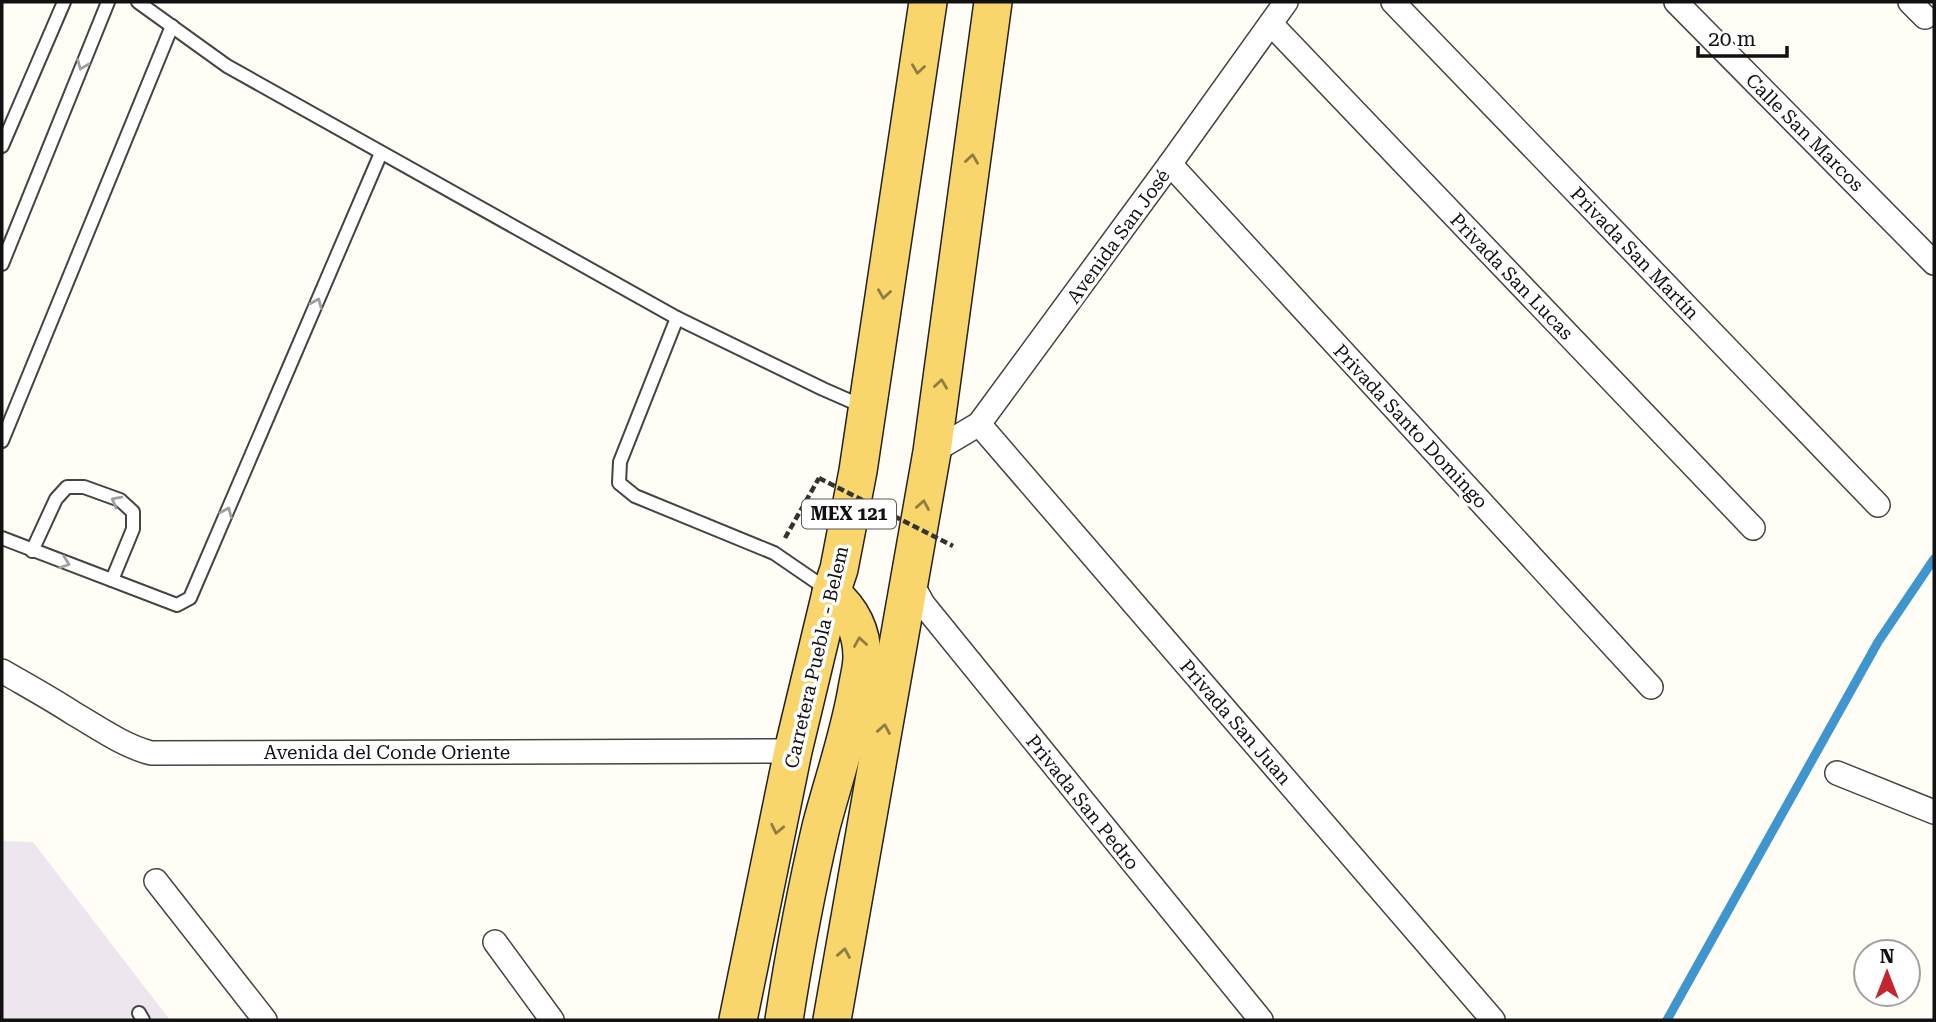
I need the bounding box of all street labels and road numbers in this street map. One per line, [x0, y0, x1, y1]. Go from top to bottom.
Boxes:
street label: Calle San Marcos [1741, 69, 1868, 196]
street label: Avenida San José [1062, 165, 1175, 308]
street label: Privada San Martín [1566, 182, 1704, 324]
street label: Privada San Lucas [1445, 208, 1578, 344]
street label: Privada Santo Domingo [1329, 339, 1493, 513]
road number: MEX 121 [802, 500, 896, 528]
street label: Carretera Puebla - Belem [780, 544, 853, 771]
street label: Privada San Juan [1175, 655, 1296, 790]
street label: Privada San Pedro [1021, 730, 1144, 875]
street label: Avenida del Conde Oriente [264, 741, 510, 764]

